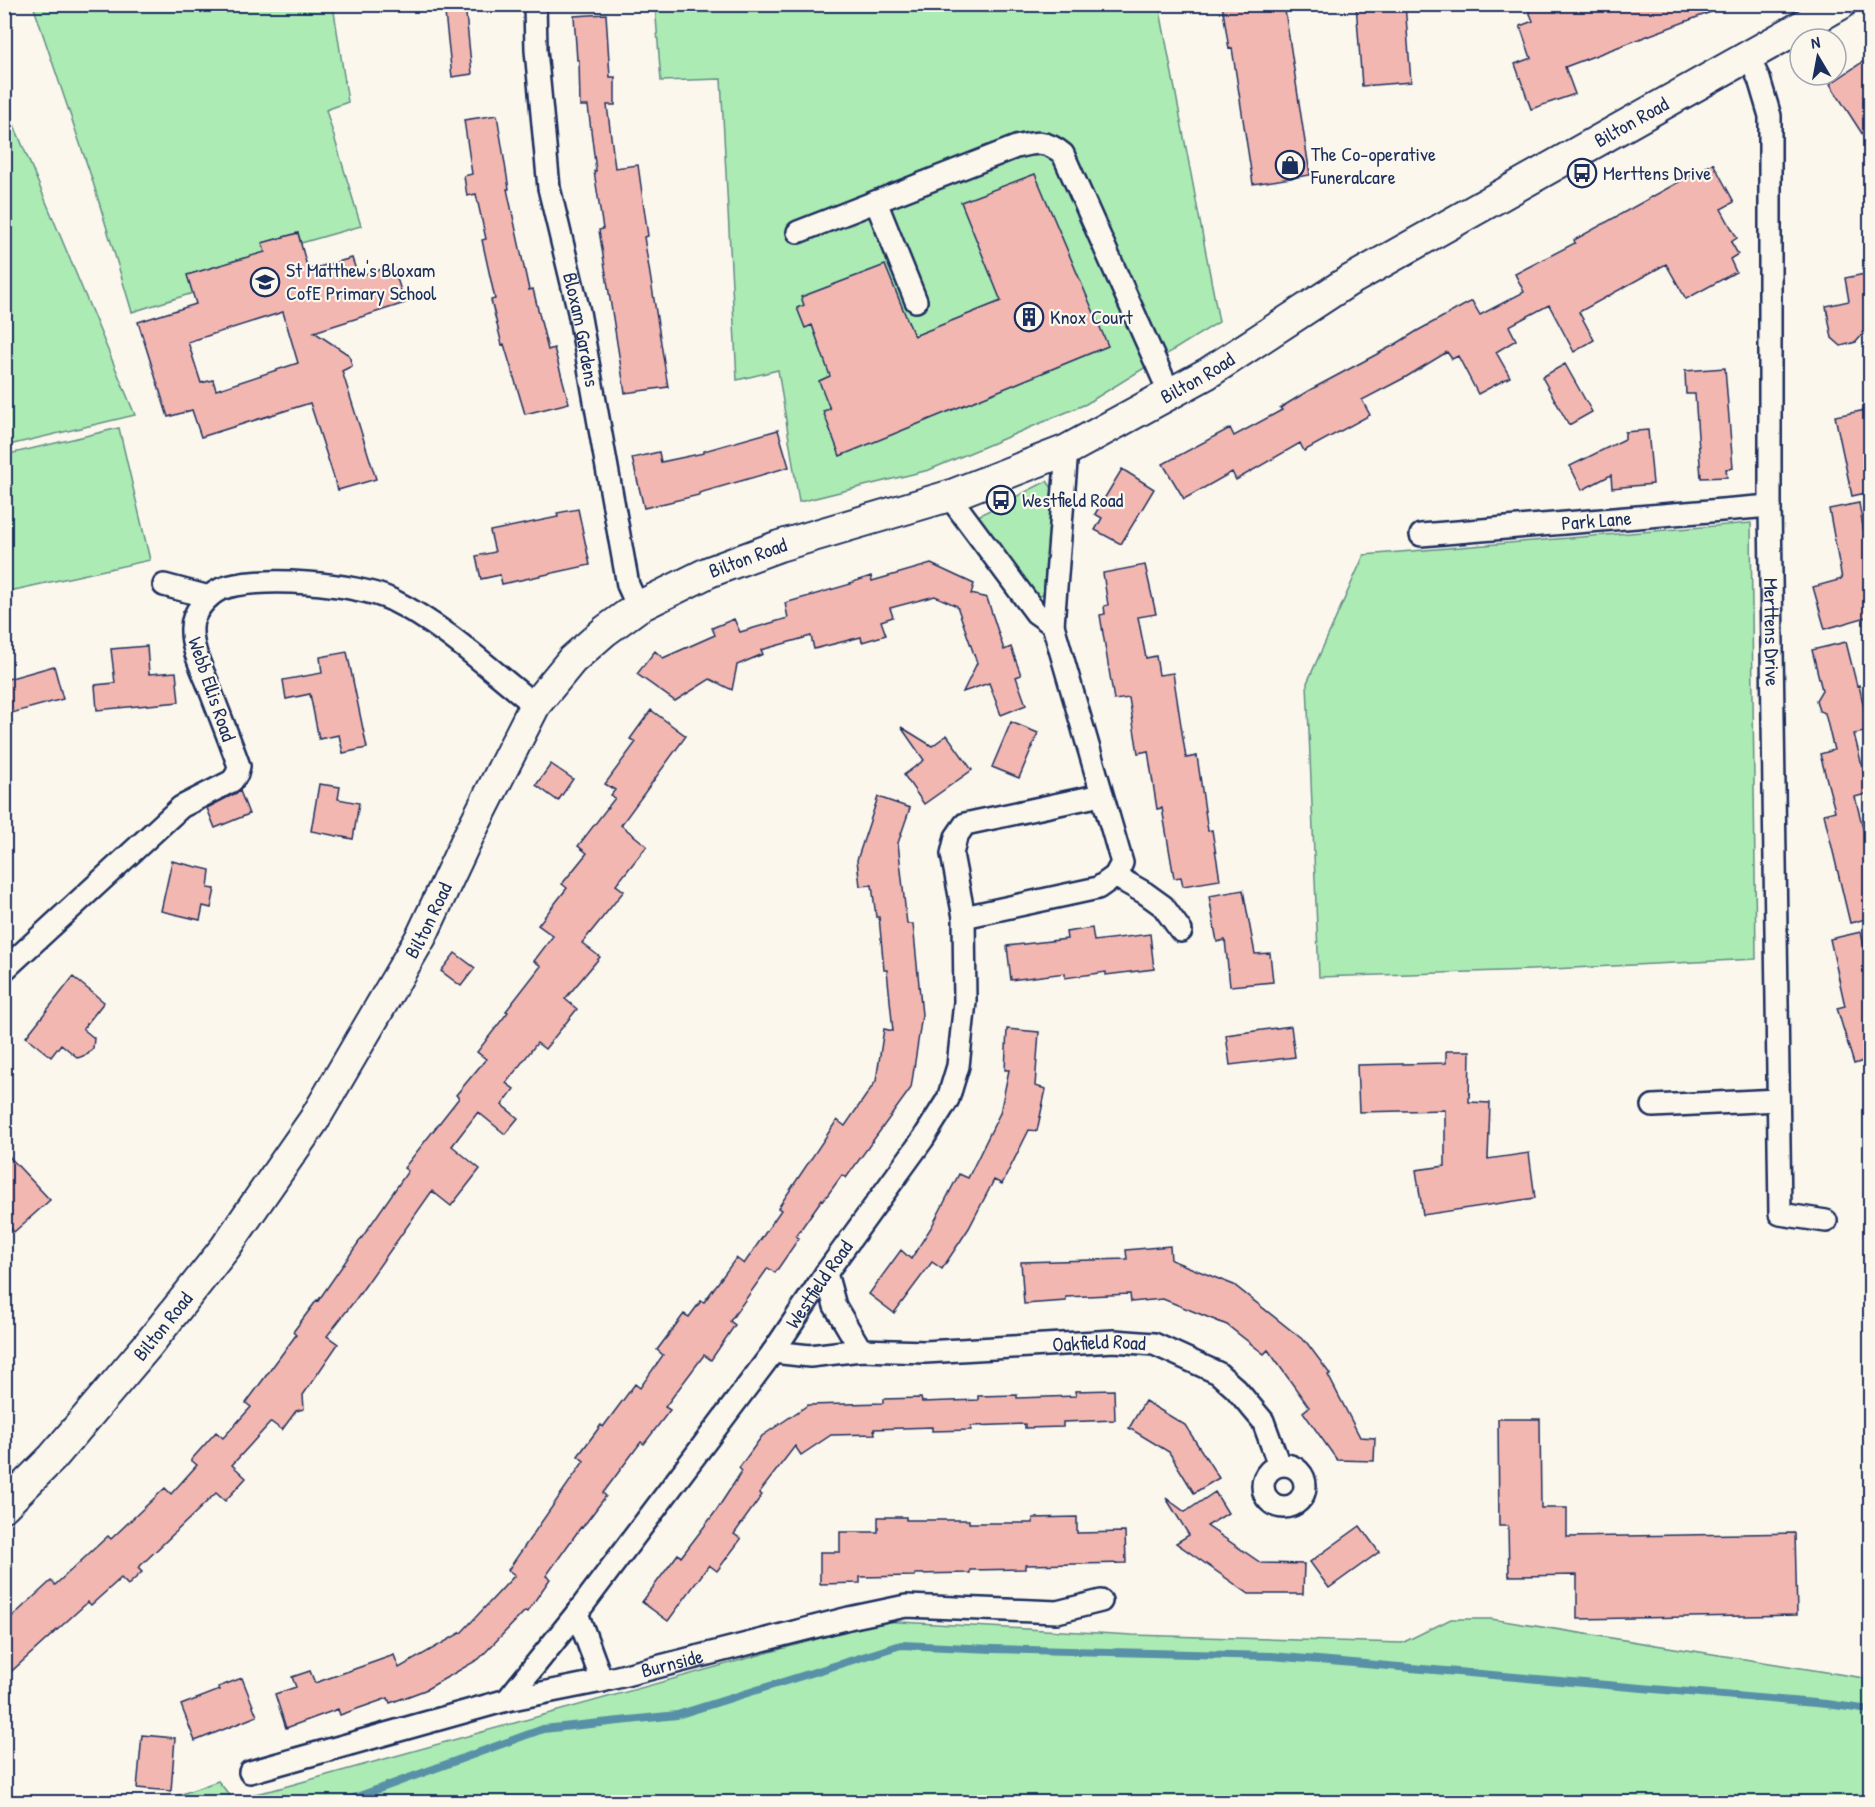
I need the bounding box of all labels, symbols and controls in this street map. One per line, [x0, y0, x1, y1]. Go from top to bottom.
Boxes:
north arrow [1788, 27, 1848, 87]
text: N [1809, 31, 1822, 54]
street label: Bilton Road [1589, 90, 1673, 153]
place label: The Co-operative Funeralcare [1310, 140, 1436, 190]
shop icon: The Co-operative Funeralcare [1274, 149, 1306, 181]
bus stop icon: Merttens Drive [1566, 157, 1598, 189]
place label: Merttens Drive [1603, 159, 1711, 186]
place label: St Matthew's Bloxam CofE Primary School [286, 256, 437, 306]
school or university icon: St Matthew's Bloxam CofE Primary School [249, 266, 281, 298]
street label: Bloxam Gardens [557, 270, 606, 389]
building icon: Knox Court [1013, 301, 1045, 333]
place label: Knox Court [1050, 303, 1134, 330]
street label: Bilton Road [1155, 345, 1239, 410]
bus stop icon: Westfield Road [985, 484, 1017, 516]
place label: Westfield Road [1022, 486, 1124, 513]
street label: Park Lane [1560, 504, 1633, 536]
street label: Bilton Road [705, 530, 790, 584]
street label: Merttens Drive [1758, 578, 1787, 687]
street label: Webb Ellis Road [182, 633, 243, 745]
street label: Bilton Road [398, 878, 458, 963]
street label: Westfield Road [779, 1234, 859, 1333]
street label: Bilton Road [126, 1286, 198, 1366]
street label: Oakfield Road [1051, 1327, 1147, 1358]
street label: Burnside [638, 1642, 706, 1684]

